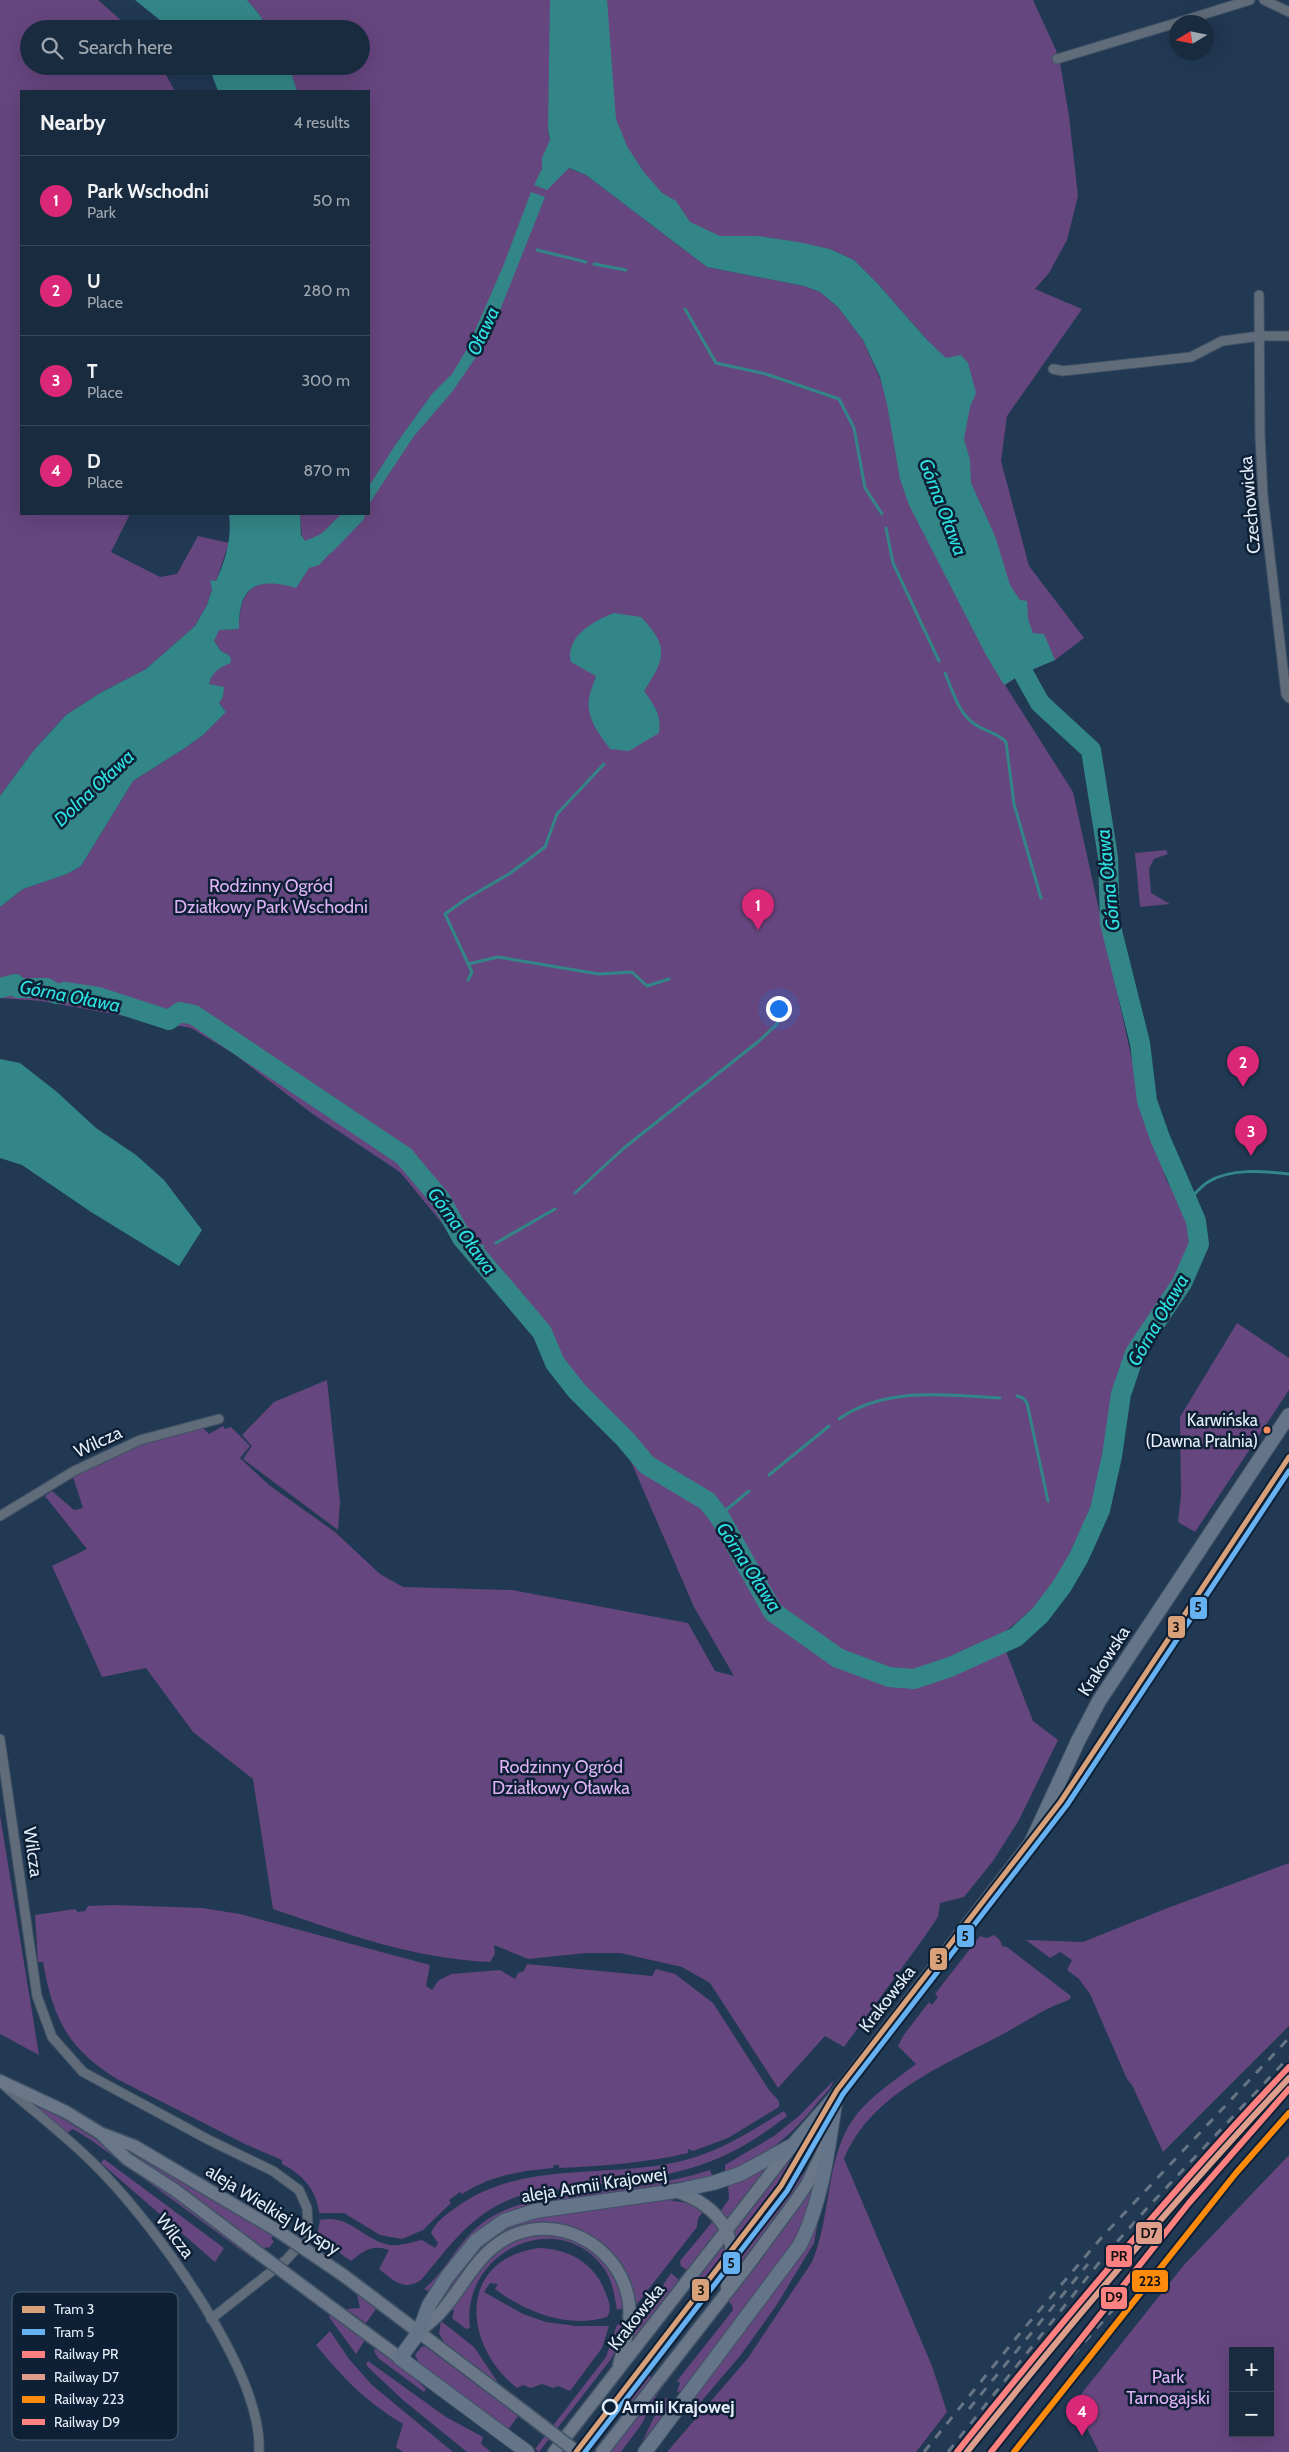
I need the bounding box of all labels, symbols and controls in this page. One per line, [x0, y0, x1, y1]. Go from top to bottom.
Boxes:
north arrow [1169, 15, 1214, 60]
search box [20, 20, 370, 75]
icon: search [38, 34, 66, 62]
text: Search here [78, 36, 172, 59]
text: Nearby [40, 110, 106, 135]
text: 4 results [293, 113, 350, 132]
text: Park Wschodni [87, 180, 209, 203]
text: 1 [53, 191, 59, 210]
text: 50 m [313, 191, 350, 210]
text: Park [87, 203, 116, 222]
text: U [87, 270, 101, 293]
text: 2 [52, 281, 60, 300]
text: 280 m [303, 281, 350, 300]
text: Place [87, 293, 123, 312]
water label: Oława [462, 303, 504, 359]
text: T [87, 360, 98, 383]
text: 3 [52, 371, 60, 390]
text: 300 m [301, 371, 350, 390]
text: Place [87, 383, 123, 402]
text: D [87, 450, 101, 473]
water label: Górna Oława [914, 455, 972, 559]
street label: Czechowicka [1235, 455, 1265, 555]
text: 4 [51, 461, 61, 480]
text: 870 m [304, 461, 350, 480]
text: Place [87, 473, 123, 492]
water label: Dolna Oława [49, 745, 139, 831]
water label: Górna Oława [1091, 828, 1125, 932]
park label: Rodzinny Ogród Działkowy Park Wschodni [174, 875, 368, 918]
pin: 1 [742, 889, 774, 930]
water label: Górna Oława [18, 975, 122, 1017]
your location [766, 996, 792, 1022]
pin: 2 [1227, 1046, 1259, 1087]
pin: 3 [1235, 1115, 1267, 1156]
water label: Górna Oława [423, 1183, 501, 1279]
water label: Górna Oława [1123, 1270, 1193, 1370]
place label: Karwińska (Dawna Pralnia) [1145, 1410, 1259, 1451]
street label: Wilcza [71, 1421, 126, 1463]
marker: Karwińska (Dawna Pralnia) [1262, 1425, 1272, 1435]
water label: Górna Oława [712, 1518, 786, 1616]
line badge: 5 [1189, 1596, 1208, 1620]
text: 5 [1194, 1598, 1202, 1616]
line badge: 3 [1167, 1615, 1186, 1639]
text: 3 [1172, 1618, 1180, 1636]
street label: Krakowska [1073, 1622, 1135, 1700]
park label: Rodzinny Ogród Działkowy Oławka [492, 1756, 630, 1799]
street label: Wilcza [19, 1826, 47, 1879]
line badge: 5 [956, 1924, 975, 1948]
text: 5 [961, 1927, 969, 1945]
line badge: 3 [929, 1947, 948, 1971]
text: 3 [935, 1950, 943, 1968]
street label: Krakowska [854, 1961, 920, 2037]
street label: aleja Wielkiej Wyspy [202, 2160, 344, 2260]
street label: aleja Armii Krajowej [520, 2163, 668, 2207]
street label: Wilcza [151, 2209, 199, 2263]
line badge: D7 [1135, 2221, 1163, 2245]
text: D7 [1140, 2224, 1158, 2242]
line badge: PR [1105, 2244, 1133, 2268]
text: PR [1110, 2247, 1128, 2265]
line badge: 5 [722, 2251, 741, 2275]
text: 5 [727, 2254, 735, 2272]
line badge: 223 [1131, 2269, 1169, 2293]
text: 223 [1139, 2272, 1161, 2290]
line badge: 3 [691, 2278, 710, 2302]
street label: Krakowska [603, 2279, 669, 2355]
text: 3 [697, 2281, 705, 2299]
line badge: D9 [1100, 2286, 1128, 2310]
text: D9 [1105, 2288, 1123, 2306]
legend [12, 2292, 178, 2440]
text: Tram 3 [54, 2300, 94, 2318]
text: Tram 5 [54, 2323, 94, 2341]
text: Railway PR [54, 2345, 119, 2363]
map controls [1229, 2347, 1274, 2437]
button: + [1229, 2347, 1274, 2392]
park label: Park Tarnogajski [1126, 2366, 1210, 2409]
text: Railway D7 [54, 2368, 119, 2386]
text: Railway 223 [54, 2390, 124, 2408]
button: − [1229, 2392, 1274, 2437]
pin: 4 [1066, 2395, 1098, 2436]
place label: Armii Krajowej [622, 2396, 735, 2418]
marker: Armii Krajowej [602, 2399, 618, 2415]
text: Railway D9 [54, 2413, 120, 2431]

